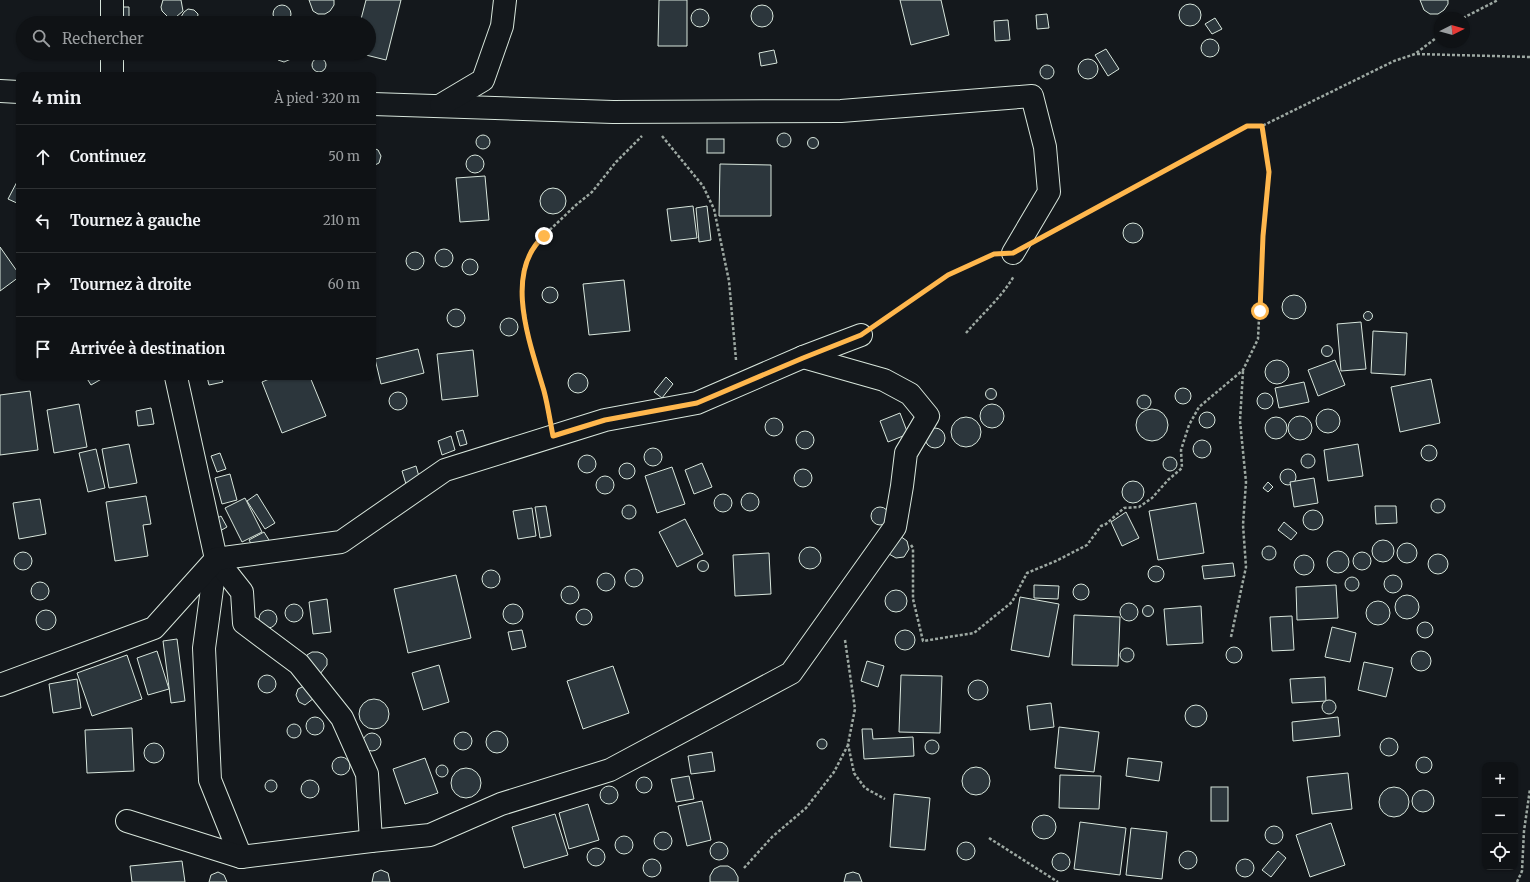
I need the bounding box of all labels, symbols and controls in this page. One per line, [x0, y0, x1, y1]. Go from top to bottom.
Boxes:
north arrow [1434, 12, 1470, 48]
search box [16, 16, 376, 60]
icon: search [30, 27, 52, 49]
text: Rechercher [62, 29, 144, 48]
text: 4 min [32, 87, 81, 109]
text: À pied · 320 m [274, 90, 360, 107]
icon: ahead [32, 146, 54, 168]
text: Continuez [70, 147, 146, 166]
text: 50 m [328, 148, 360, 165]
icon: left [32, 210, 54, 232]
text: Tournez à gauche [70, 211, 201, 230]
text: 210 m [323, 212, 360, 229]
route end [535, 227, 553, 245]
icon: right [32, 274, 54, 296]
text: Tournez à droite [70, 275, 191, 294]
text: 60 m [328, 276, 360, 293]
route start [1251, 302, 1269, 320]
icon: arrive [32, 338, 54, 360]
text: Arrivée à destination [70, 339, 225, 358]
map controls [1482, 762, 1518, 870]
button: + [1482, 762, 1518, 798]
button: − [1482, 798, 1518, 834]
button: locate [1482, 834, 1518, 870]

